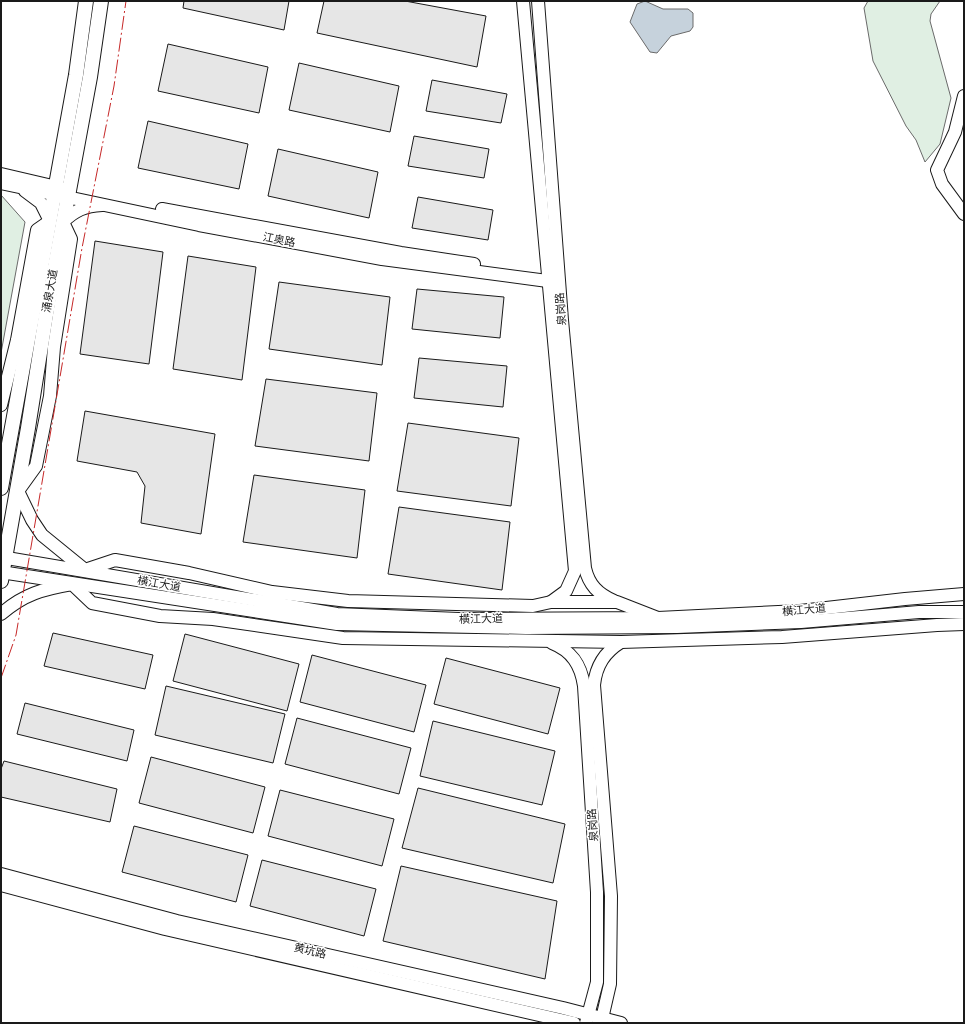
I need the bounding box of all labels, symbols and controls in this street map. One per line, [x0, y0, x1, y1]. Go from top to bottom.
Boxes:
street label: 江奥路 [262, 230, 296, 250]
street label: 涌泉大道 [40, 268, 60, 314]
street label: 泉岗路 [553, 292, 569, 326]
street label: 横江大道 [136, 574, 182, 594]
street label: 横江大道 [782, 602, 826, 618]
street label: 横江大道 [459, 612, 503, 626]
street label: 泉岗路 [585, 808, 601, 842]
street label: 黄坑路 [292, 941, 328, 961]

